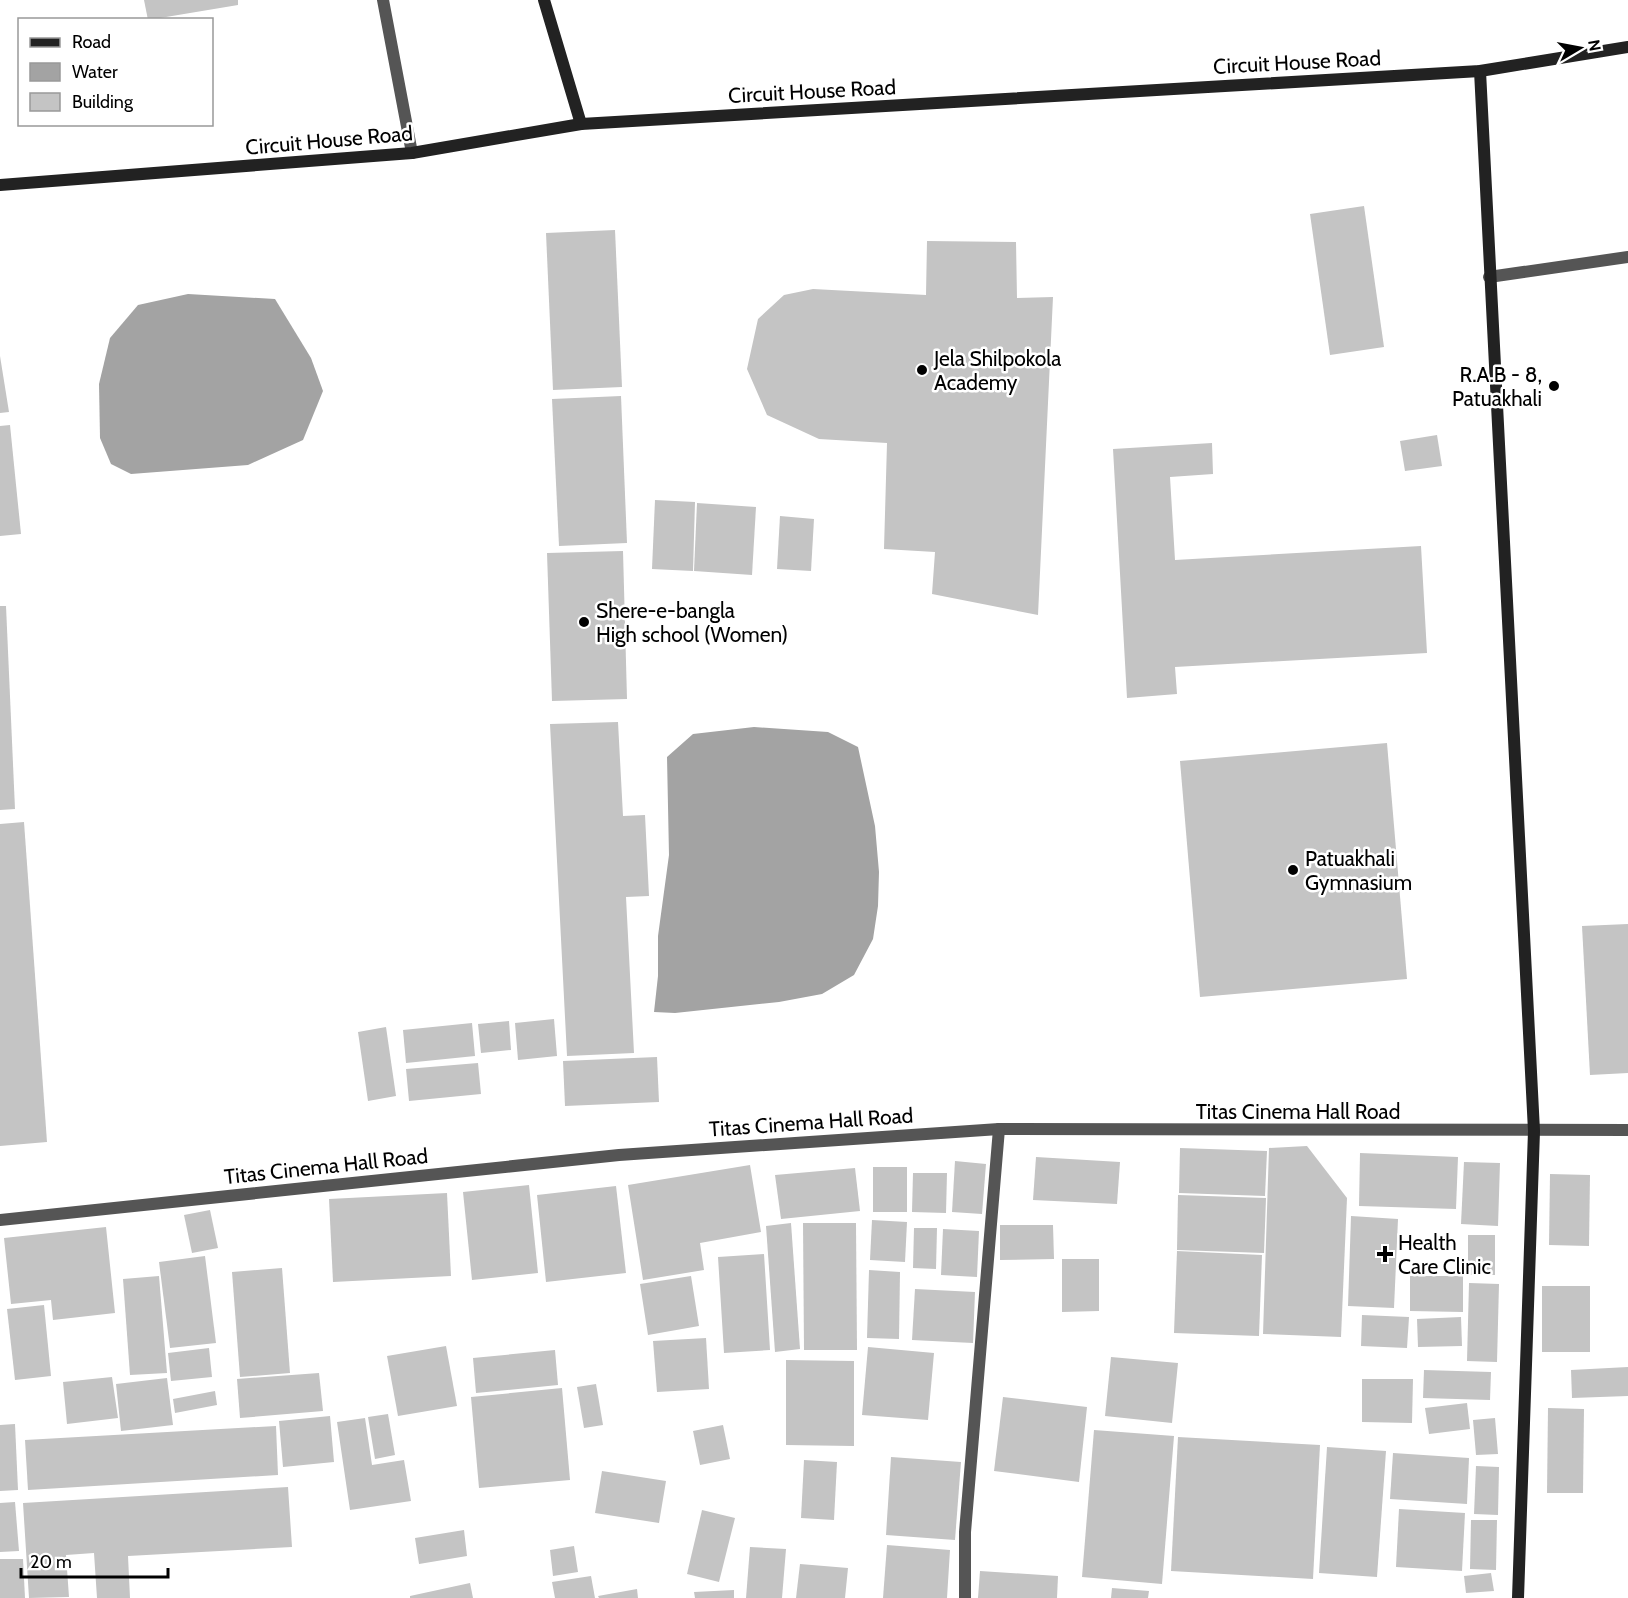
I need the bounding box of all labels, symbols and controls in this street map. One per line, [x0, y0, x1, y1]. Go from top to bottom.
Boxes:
legend [18, 18, 213, 126]
north arrow [1550, 18, 1610, 78]
text: Road [72, 31, 111, 53]
text: N [1584, 38, 1605, 53]
street label: Circuit House Road [1212, 45, 1382, 79]
text: Water [72, 61, 118, 83]
street label: Circuit House Road [727, 74, 897, 108]
text: Building [72, 91, 134, 113]
street label: Circuit House Road [244, 120, 414, 160]
place label: Jela Shilpokola Academy [933, 346, 1061, 395]
place label: R.A.B - 8, Patuakhali [1452, 362, 1542, 411]
marker: Jela Shilpokola Academy [915, 363, 929, 377]
marker: R.A.B - 8, Patuakhali [1547, 379, 1561, 393]
place label: Shere-e-bangla High school (Women) [596, 598, 788, 647]
marker: Shere-e-bangla High school (Women) [577, 615, 591, 629]
place label: Patuakhali Gymnasium [1305, 846, 1412, 895]
marker: Patuakhali Gymnasium [1286, 863, 1300, 877]
street label: Titas Cinema Hall Road [1196, 1099, 1400, 1124]
street label: Titas Cinema Hall Road [708, 1102, 914, 1142]
street label: Titas Cinema Hall Road [223, 1143, 429, 1189]
place label: Health Care Clinic [1398, 1230, 1491, 1279]
marker: Health Care Clinic [1376, 1245, 1394, 1263]
scale bar [21, 1541, 168, 1579]
text: 20 m [30, 1551, 72, 1573]

